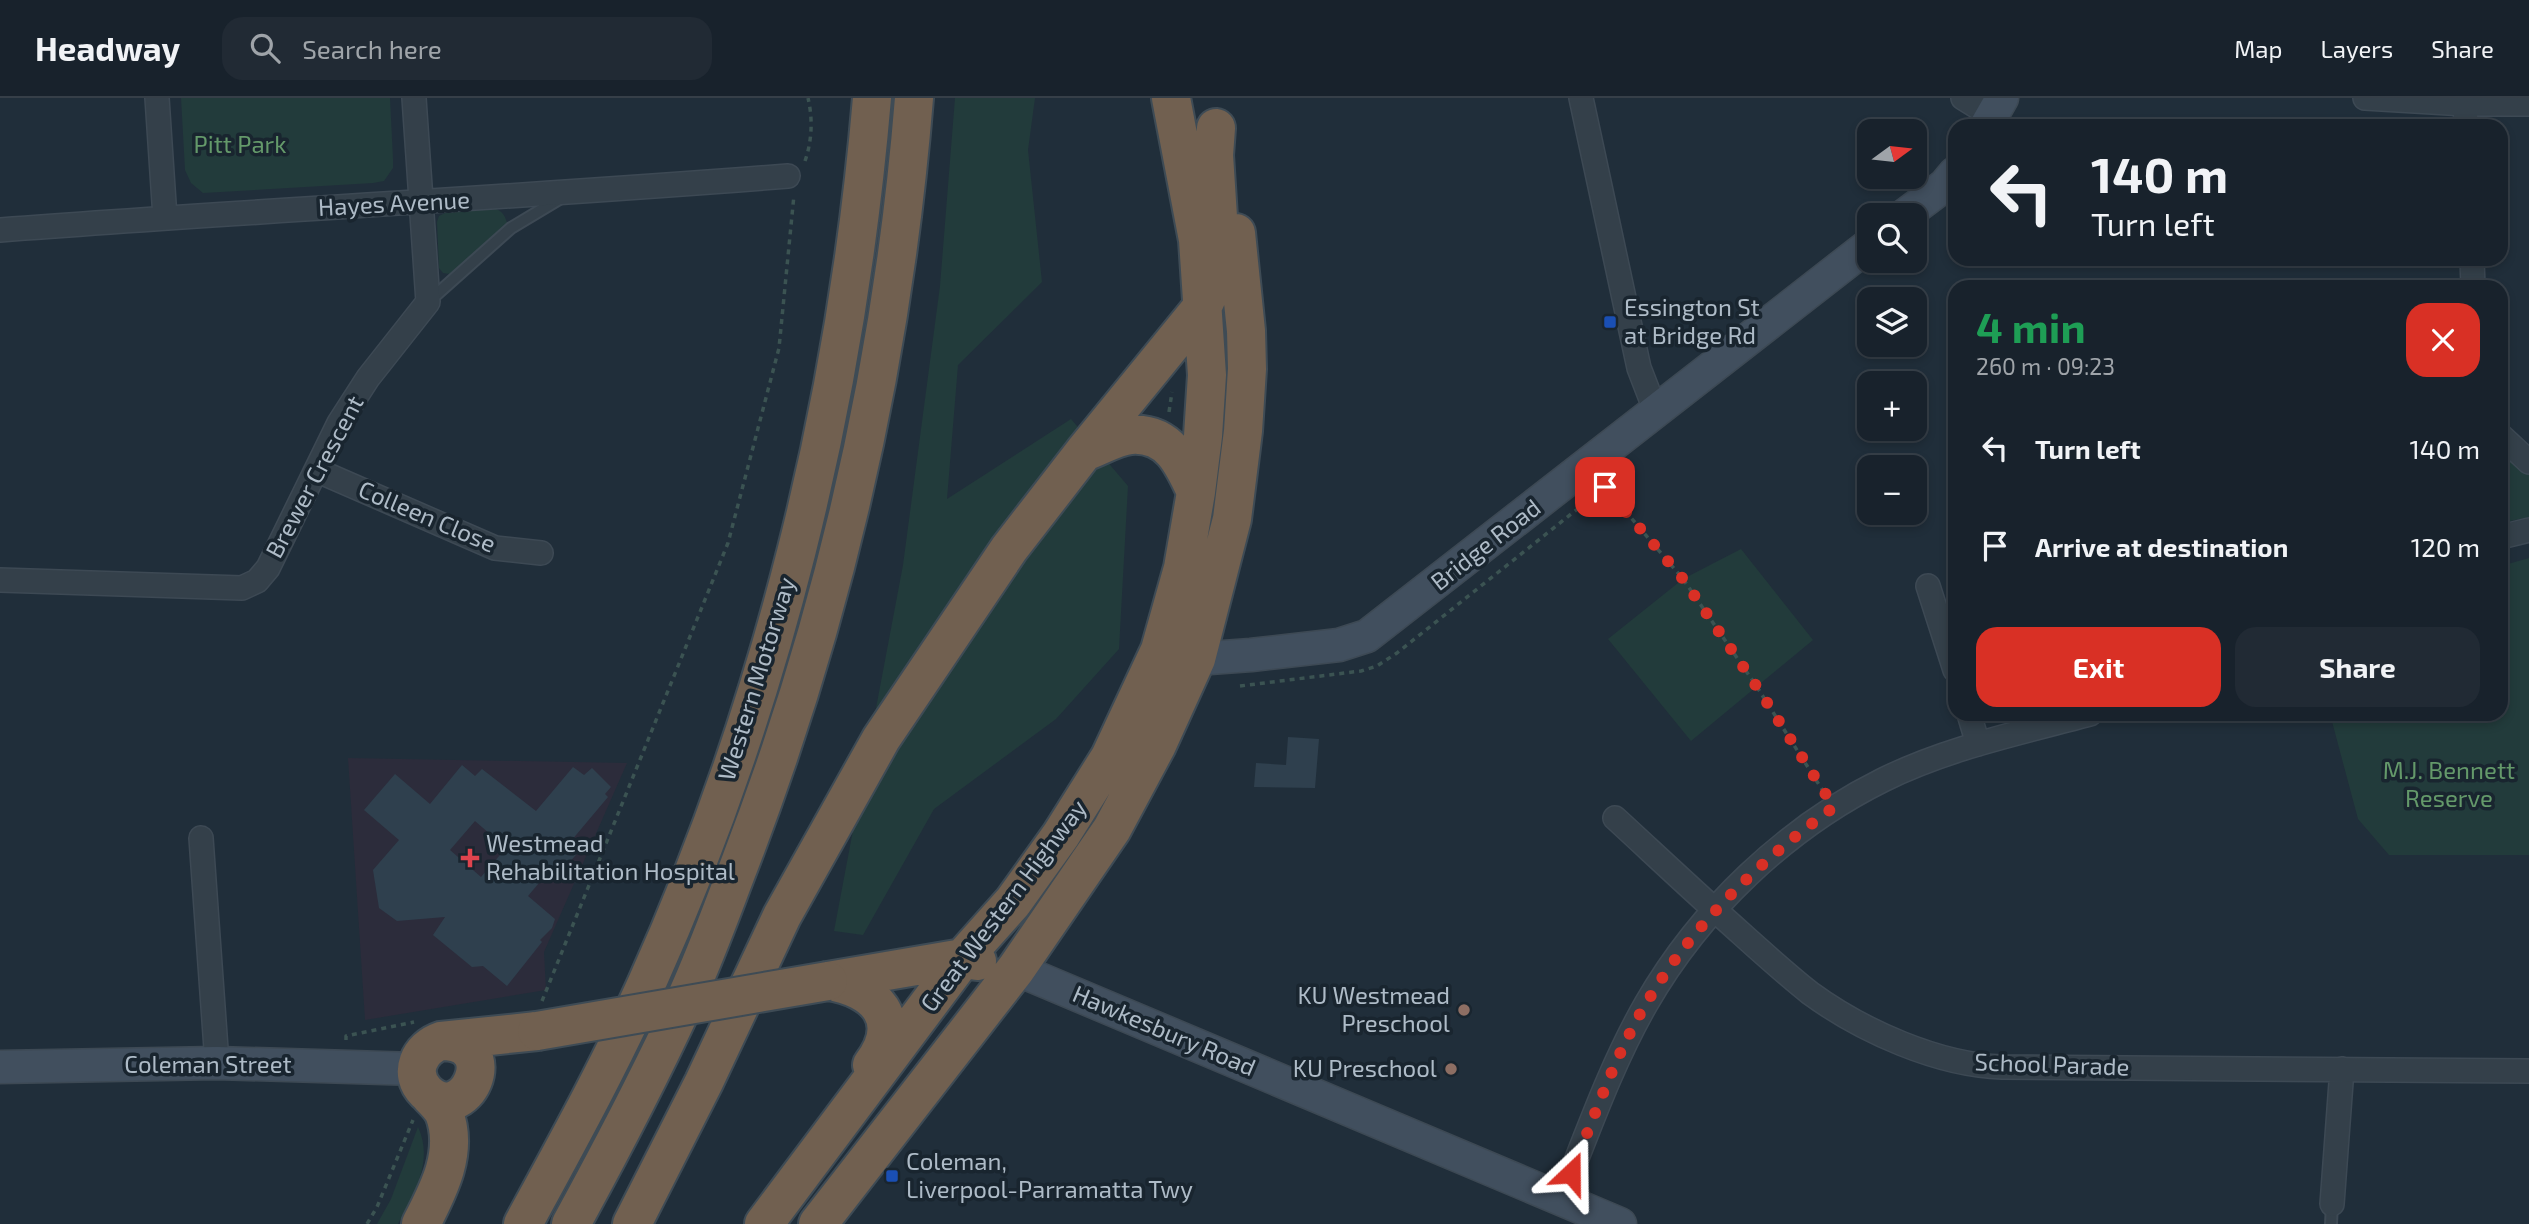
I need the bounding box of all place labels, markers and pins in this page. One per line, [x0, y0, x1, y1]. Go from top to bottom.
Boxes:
place label: Essington St at Bridge Rd [1624, 292, 1760, 349]
marker: Essington St at Bridge Rd [1602, 314, 1618, 330]
pin [1575, 457, 1635, 517]
place label: Westmead Rehabilitation Hospital [486, 828, 735, 885]
marker: Westmead Rehabilitation Hospital [460, 848, 480, 868]
place label: KU Westmead Preschool [1297, 980, 1450, 1037]
marker: KU Westmead Preschool [1456, 1002, 1472, 1018]
place label: KU Preschool [1293, 1053, 1437, 1082]
marker: KU Preschool [1443, 1061, 1459, 1077]
place label: Coleman, Liverpool-Parramatta Twy [906, 1146, 1193, 1203]
marker: Coleman, Liverpool-Parramatta Twy [884, 1168, 900, 1184]

